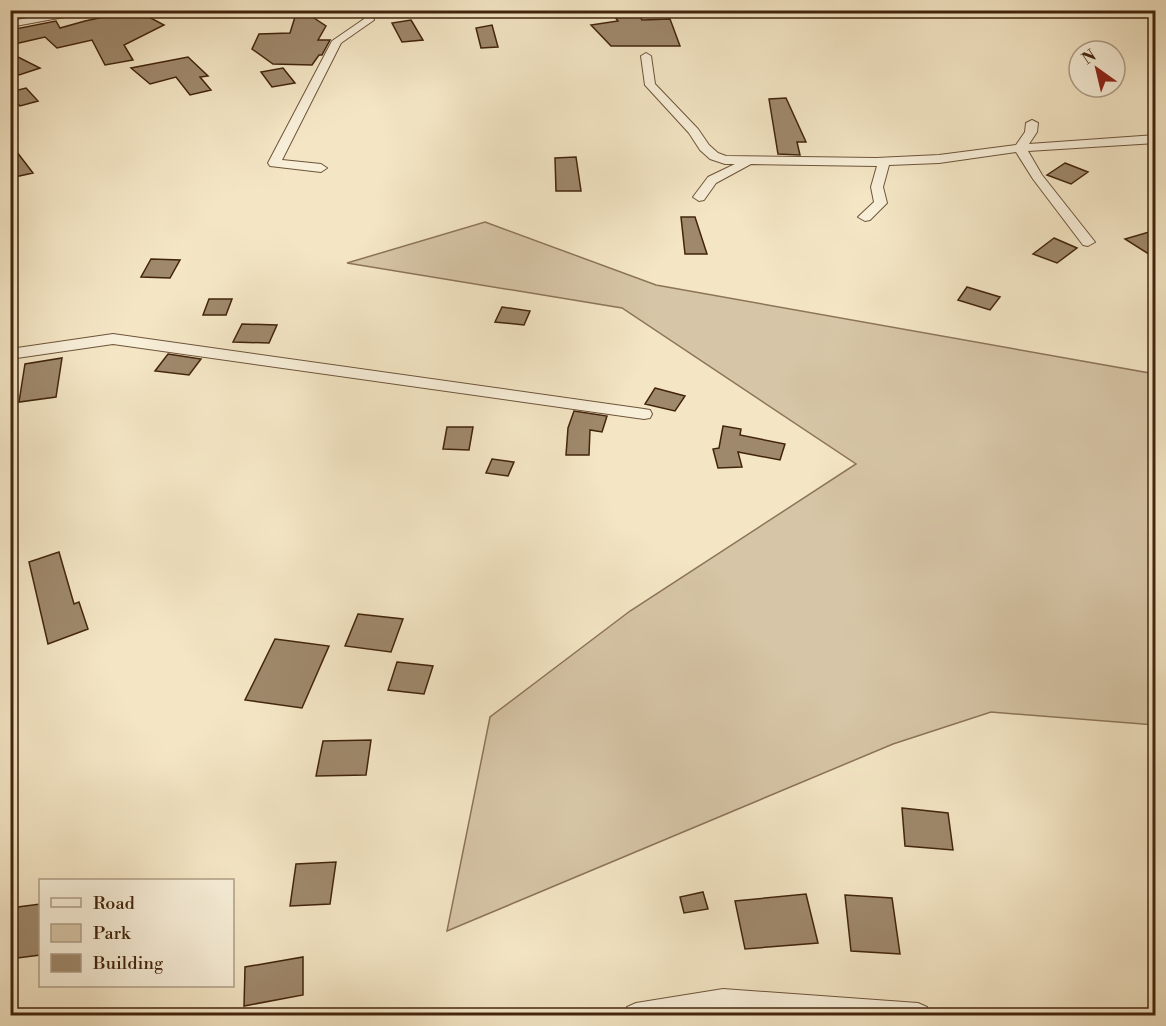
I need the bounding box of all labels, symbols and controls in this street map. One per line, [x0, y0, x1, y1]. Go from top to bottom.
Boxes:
north arrow [1067, 39, 1127, 99]
text: N [1078, 45, 1100, 69]
legend [39, 879, 234, 987]
text: Road [93, 892, 136, 915]
text: Park [93, 922, 132, 945]
text: Building [92, 952, 164, 975]

